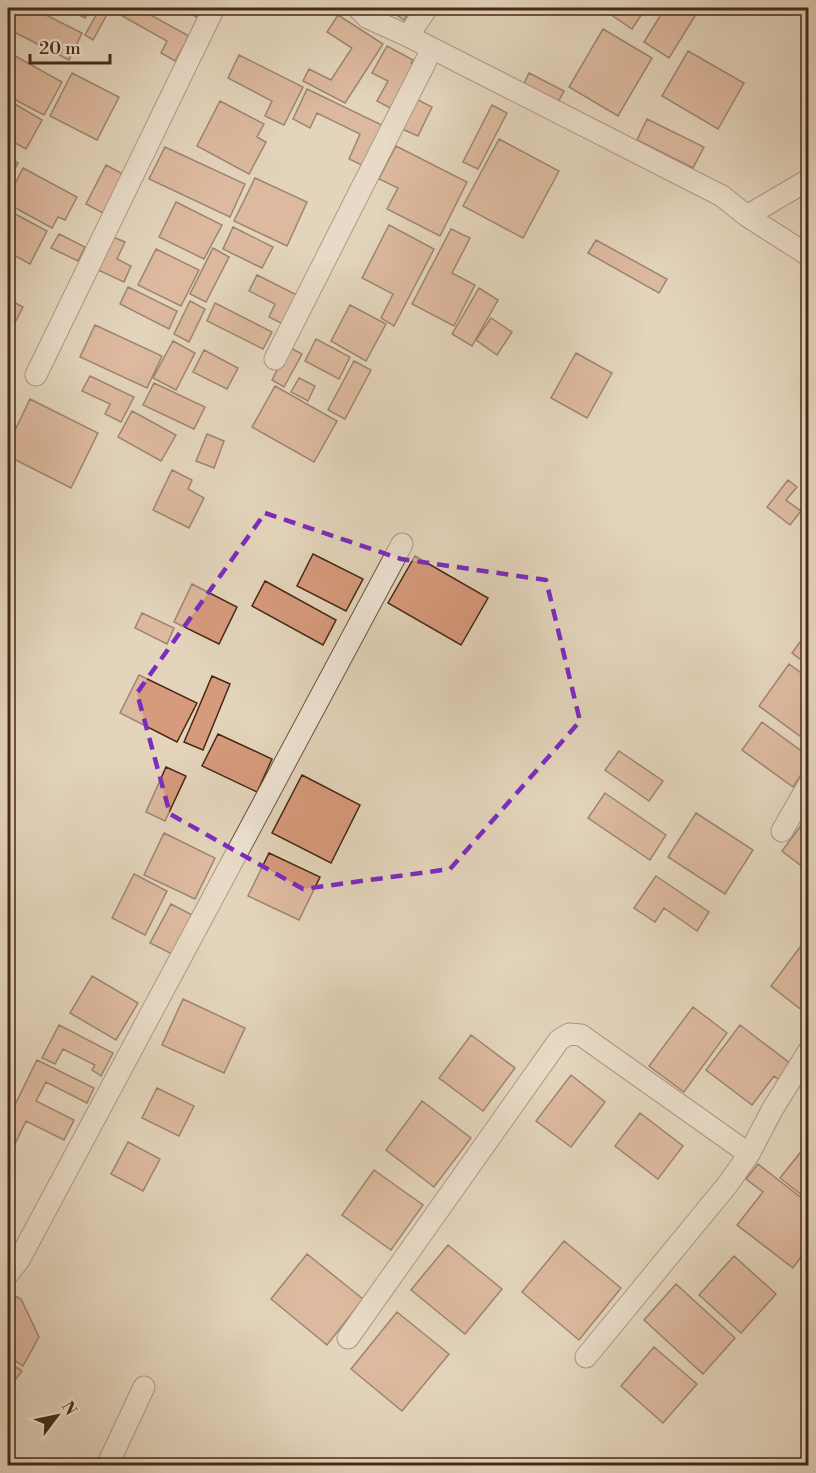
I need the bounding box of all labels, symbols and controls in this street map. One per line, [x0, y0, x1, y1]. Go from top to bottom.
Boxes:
scale bar [30, 27, 110, 65]
text: 20 m [39, 37, 81, 60]
north arrow [27, 1386, 87, 1446]
text: N [57, 1398, 81, 1420]

